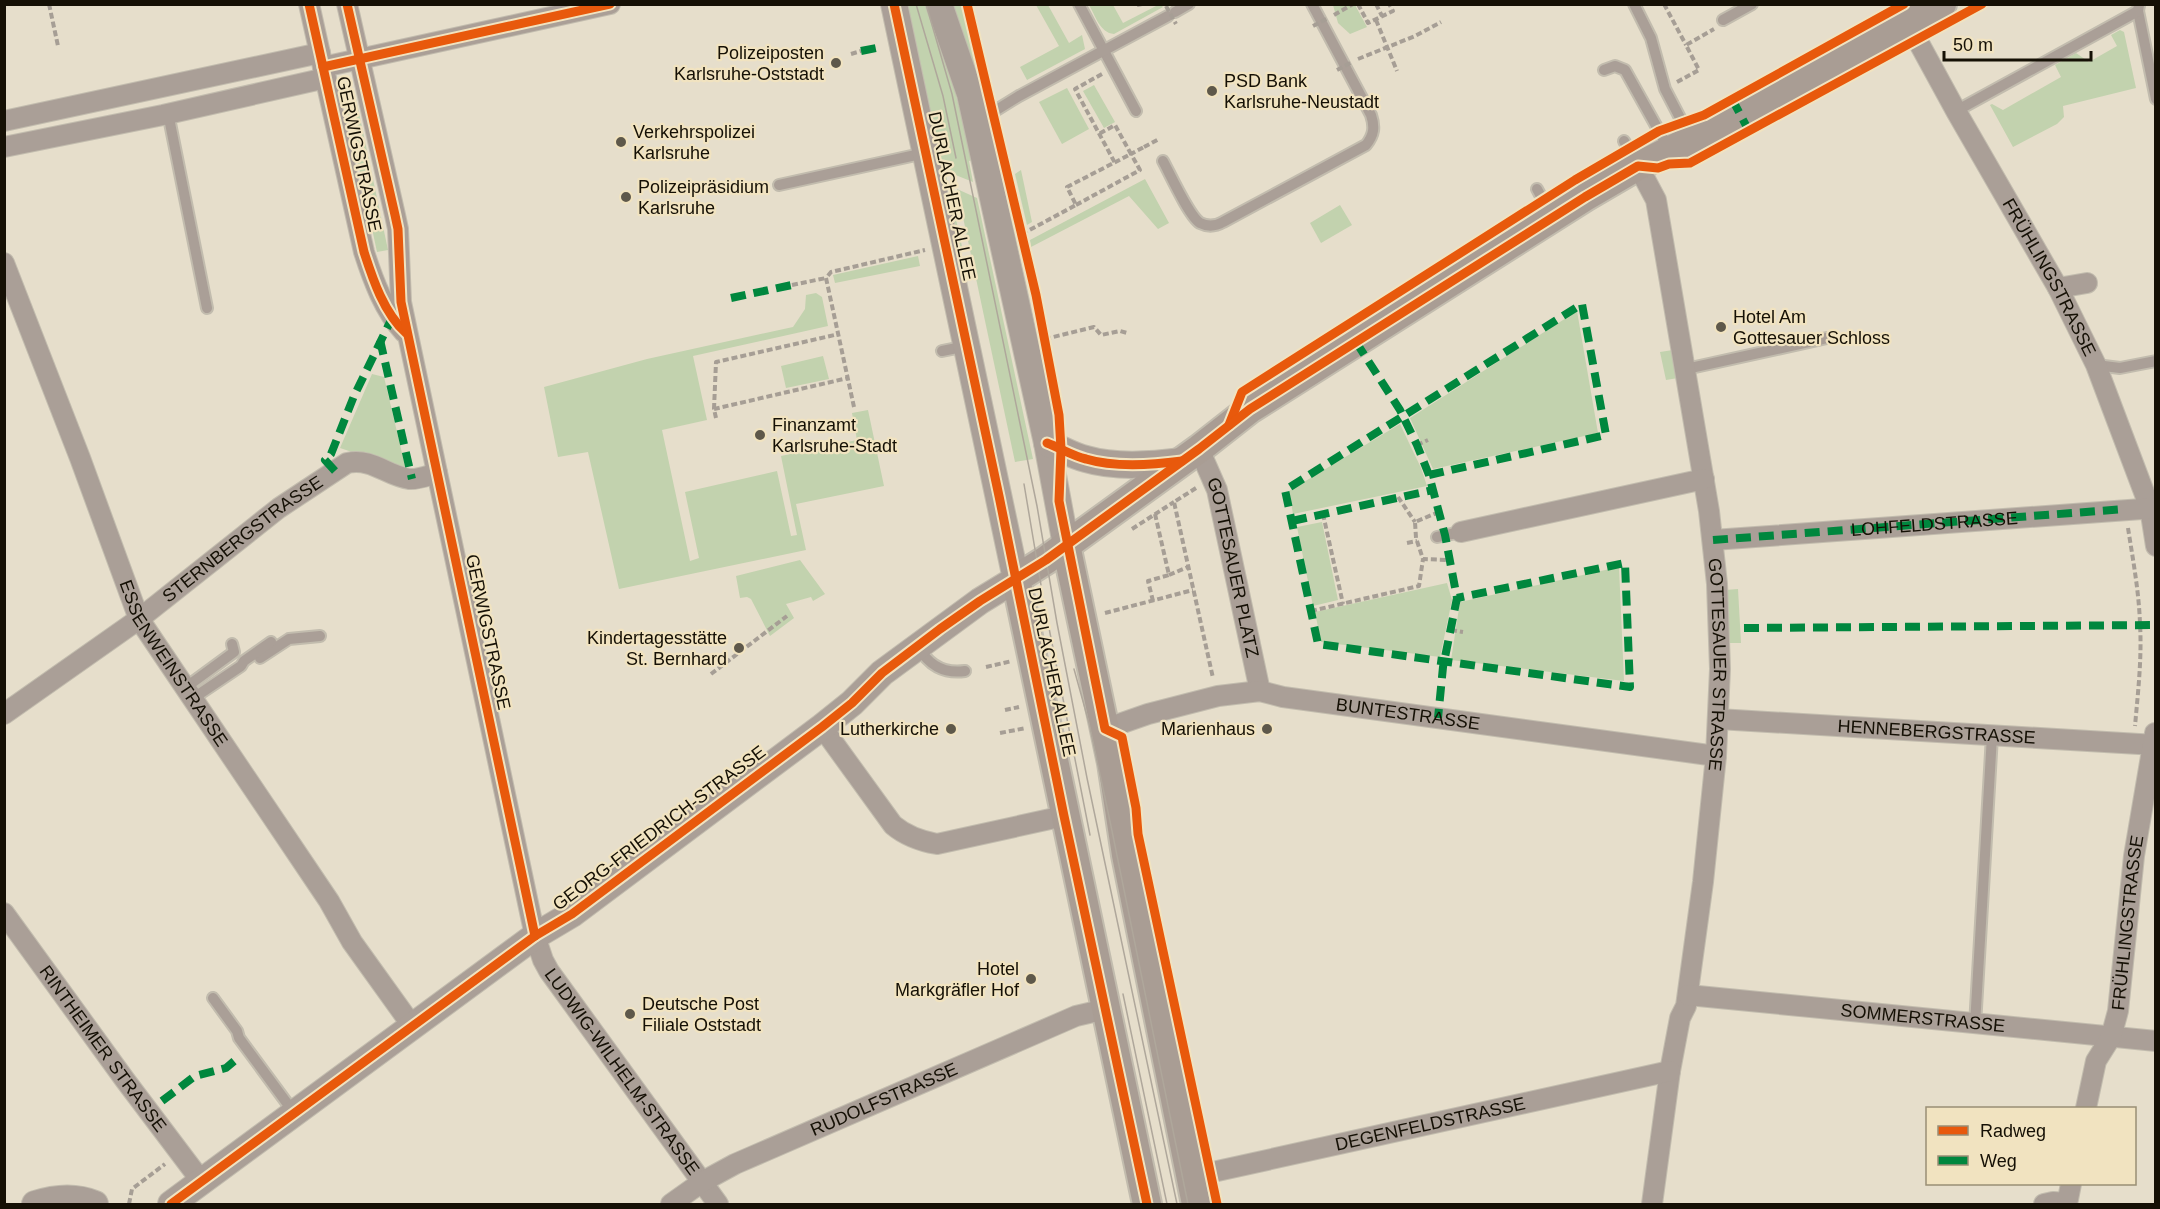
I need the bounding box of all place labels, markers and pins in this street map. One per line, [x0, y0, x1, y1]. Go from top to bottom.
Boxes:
place label: Polizeiposten Karlsruhe-Oststadt [674, 43, 824, 84]
marker: Polizeiposten Karlsruhe-Oststadt [829, 56, 843, 70]
place label: PSD Bank Karlsruhe-Neustadt [1224, 71, 1379, 112]
marker: PSD Bank Karlsruhe-Neustadt [1205, 84, 1219, 98]
place label: Verkehrspolizei Karlsruhe [633, 122, 755, 163]
marker: Verkehrspolizei Karlsruhe [614, 135, 628, 149]
place label: Polizeipräsidium Karlsruhe [638, 177, 769, 218]
marker: Polizeipräsidium Karlsruhe [619, 190, 633, 204]
place label: Hotel Am Gottesauer Schloss [1733, 307, 1890, 348]
marker: Hotel Am Gottesauer Schloss [1714, 320, 1728, 334]
place label: Finanzamt Karlsruhe-Stadt [772, 415, 897, 456]
marker: Finanzamt Karlsruhe-Stadt [753, 428, 767, 442]
place label: Kindertagesstätte St. Bernhard [587, 628, 727, 669]
marker: Kindertagesstätte St. Bernhard [732, 641, 746, 655]
place label: Lutherkirche [840, 719, 939, 739]
place label: Marienhaus [1161, 719, 1255, 739]
marker: Lutherkirche [944, 722, 958, 736]
marker: Marienhaus [1260, 722, 1274, 736]
place label: Hotel Markgräfler Hof [895, 959, 1020, 1000]
marker: Hotel Markgräfler Hof [1024, 972, 1038, 986]
place label: Deutsche Post Filiale Oststadt [642, 994, 761, 1035]
marker: Deutsche Post Filiale Oststadt [623, 1007, 637, 1021]

